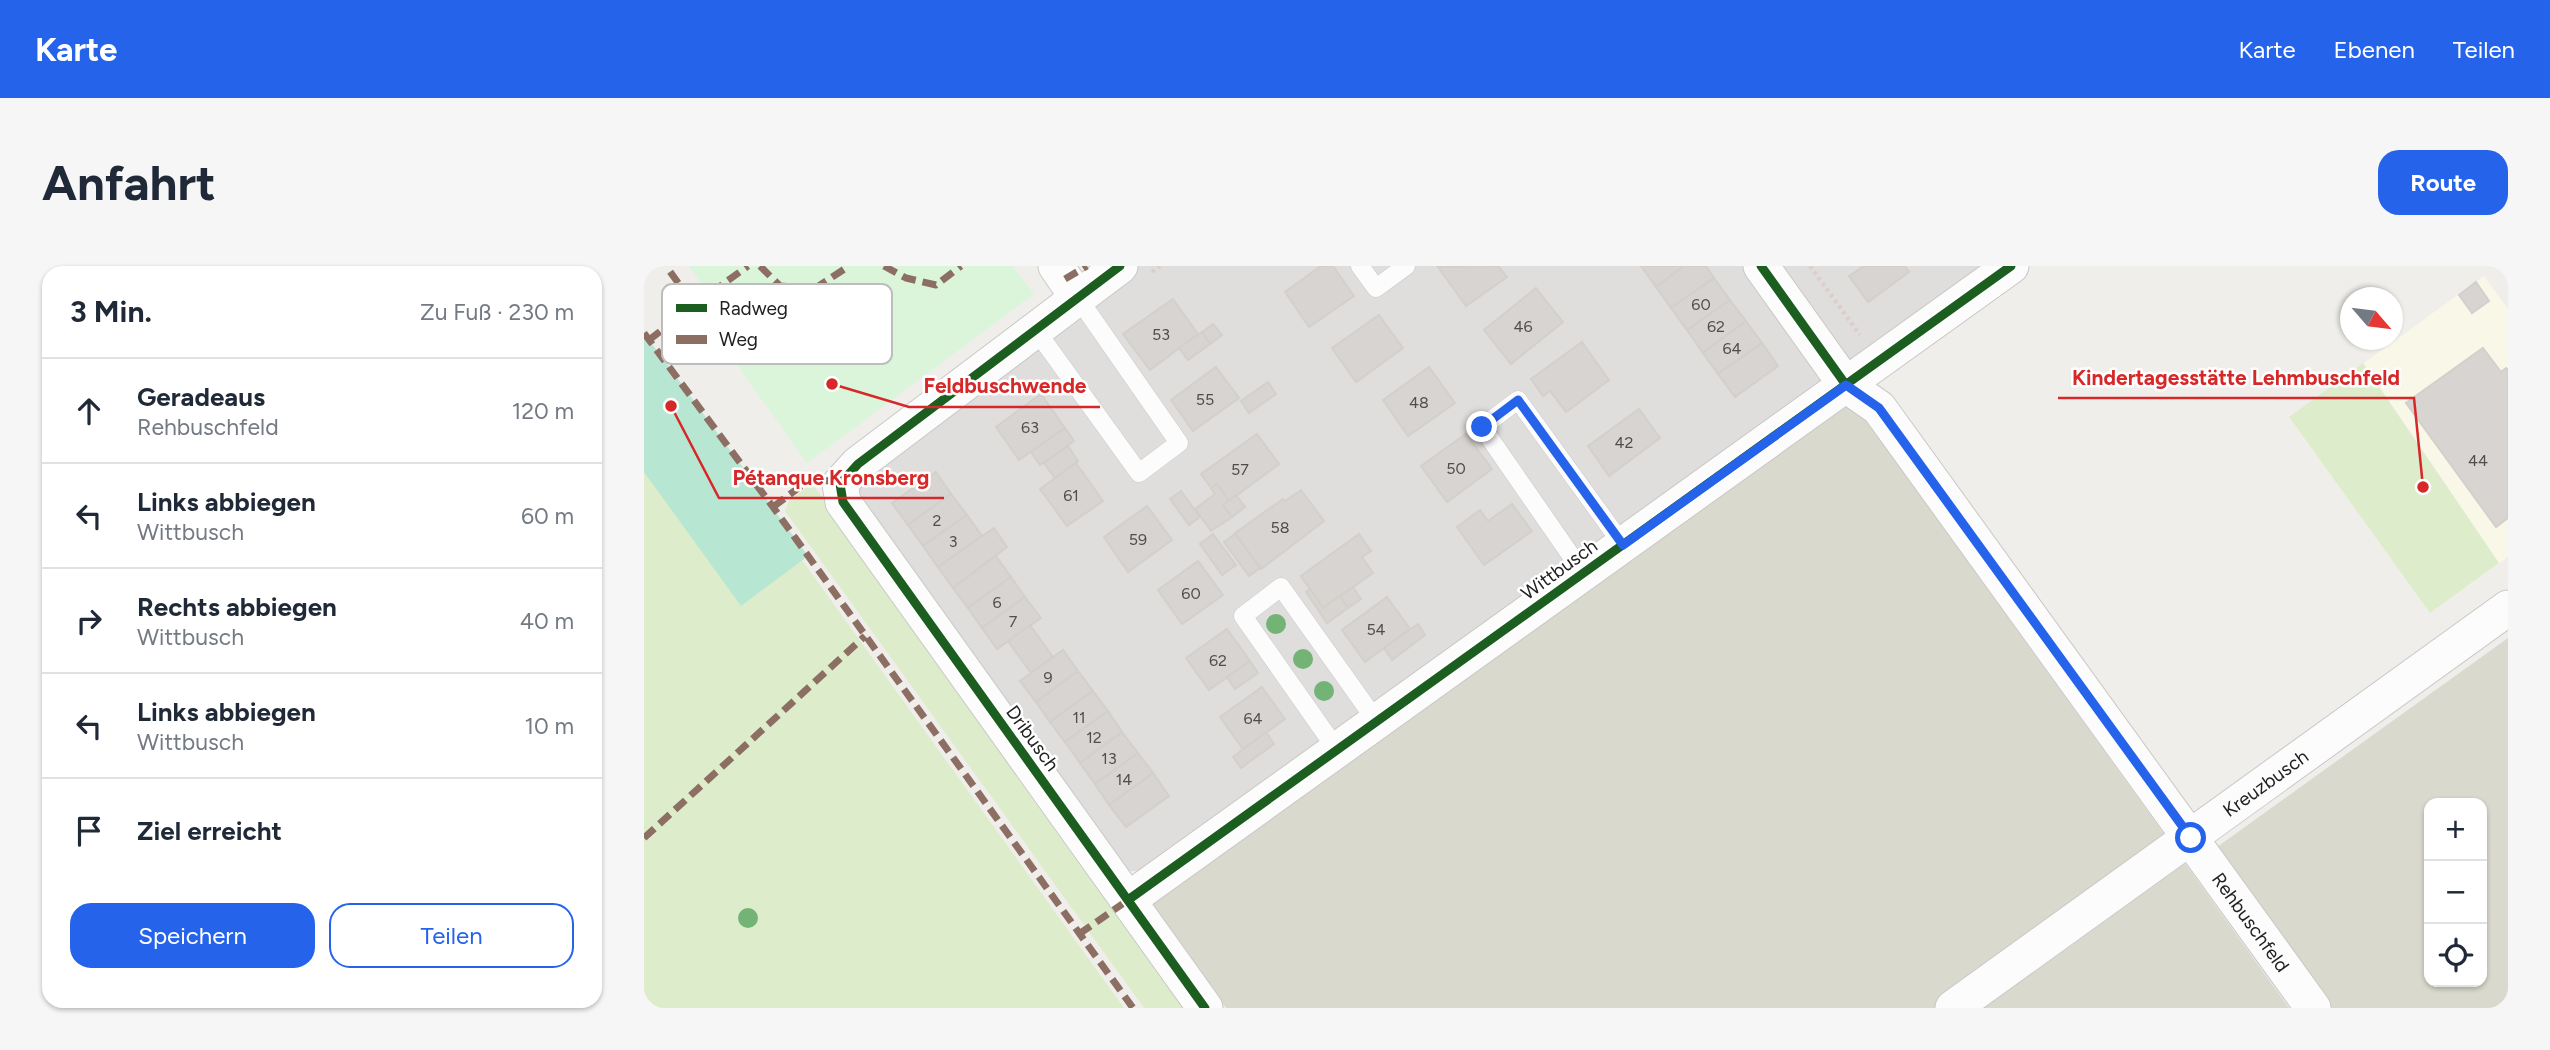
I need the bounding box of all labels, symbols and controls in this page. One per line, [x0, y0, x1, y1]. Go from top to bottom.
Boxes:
text: Karte [35, 30, 117, 69]
text: Karte [2239, 35, 2296, 64]
text: Ebenen [2334, 35, 2415, 64]
text: Teilen [2453, 35, 2515, 64]
button: Route [2378, 150, 2508, 215]
text: Anfahrt [42, 153, 216, 212]
legend [662, 284, 892, 364]
north arrow [2340, 287, 2403, 350]
text: 3 Min. [70, 293, 152, 330]
house number: 60 [1691, 295, 1711, 314]
text: Radweg [719, 297, 788, 320]
text: Zu Fuß · 230 m [420, 298, 574, 326]
house number: 46 [1514, 317, 1533, 336]
house number: 62 [1707, 317, 1725, 336]
house number: 53 [1152, 325, 1170, 344]
text: Weg [719, 328, 758, 351]
house number: 64 [1723, 339, 1742, 358]
callout: Kindertagesstätte Lehmbuschfeld [2058, 356, 2414, 398]
callout: Feldbuschwende [909, 365, 1100, 407]
text: Kindertagesstätte Lehmbuschfeld [2072, 365, 2400, 390]
text: Feldbuschwende [923, 373, 1087, 398]
text: Geradeaus [137, 381, 265, 413]
house number: 55 [1196, 390, 1214, 409]
icon: ahead [70, 392, 108, 430]
house number: 48 [1409, 393, 1429, 412]
text: 120 m [512, 397, 574, 425]
route end [1466, 411, 1497, 442]
text: Rehbuschfeld [137, 413, 279, 441]
house number: 63 [1021, 418, 1039, 437]
house number: 42 [1615, 433, 1633, 452]
house number: 44 [2468, 451, 2488, 470]
callout: Pétanque Kronsberg [719, 456, 944, 498]
house number: 50 [1446, 459, 1466, 478]
house number: 57 [1231, 460, 1249, 479]
text: Pétanque Kronsberg [733, 465, 929, 490]
text: Links abbiegen [137, 486, 316, 518]
house number: 61 [1063, 486, 1079, 505]
icon: left [70, 497, 108, 535]
text: 60 m [521, 502, 574, 530]
house number: 2 [933, 511, 941, 530]
text: Wittbusch [137, 518, 244, 546]
house number: 58 [1270, 518, 1290, 537]
house number: 59 [1129, 530, 1147, 549]
house number: 3 [949, 532, 957, 551]
street label: Wittbusch [1517, 534, 1602, 605]
house number: 60 [1181, 584, 1201, 603]
text: Rechts abbiegen [137, 591, 337, 623]
house number: 6 [992, 593, 1002, 612]
icon: right [70, 602, 108, 640]
text: 40 m [520, 607, 574, 635]
house number: 7 [1009, 612, 1018, 631]
house number: 54 [1366, 620, 1386, 639]
text: Wittbusch [137, 623, 244, 651]
house number: 62 [1209, 651, 1227, 670]
house number: 9 [1043, 668, 1053, 687]
text: Links abbiegen [137, 696, 316, 728]
street label: Dribusch [1001, 701, 1064, 776]
icon: left [70, 707, 108, 745]
house number: 11 [1072, 708, 1086, 727]
house number: 64 [1244, 709, 1263, 728]
text: 10 m [525, 712, 574, 740]
text: Wittbusch [137, 728, 244, 756]
house number: 12 [1086, 728, 1102, 747]
street label: Kreuzbusch [2218, 745, 2313, 822]
house number: 13 [1101, 749, 1117, 768]
house number: 14 [1116, 770, 1132, 789]
map controls [2424, 798, 2487, 987]
button: + [2424, 798, 2487, 861]
icon: arrive [70, 812, 108, 850]
text: Ziel erreicht [137, 815, 282, 847]
route start [2175, 822, 2206, 853]
button: − [2424, 861, 2487, 924]
street label: Rehbuschfeld [2207, 868, 2294, 977]
button: Speichern [70, 903, 315, 968]
button: Teilen [329, 903, 574, 968]
button: locate [2424, 924, 2487, 987]

